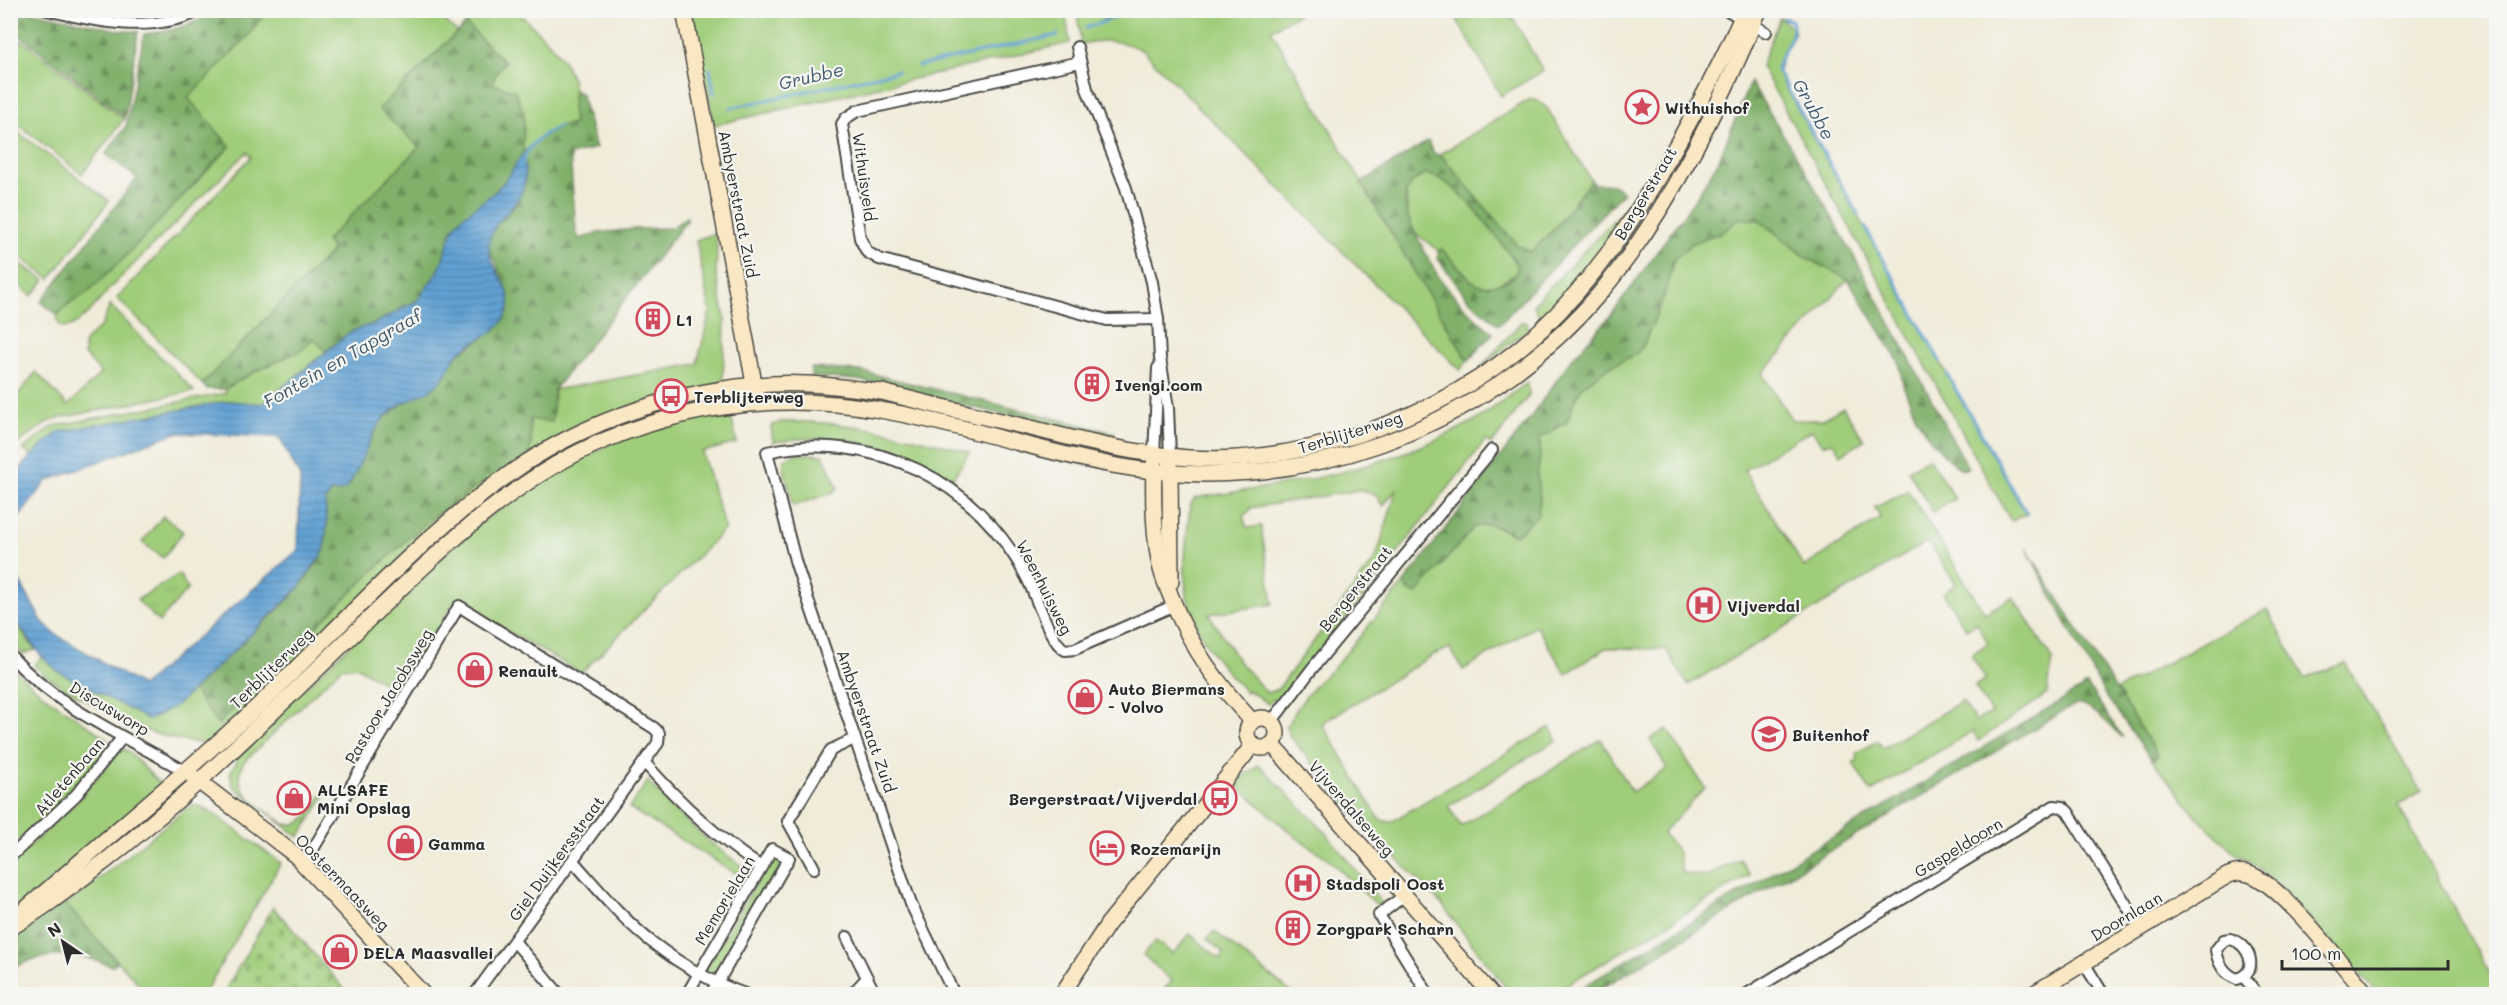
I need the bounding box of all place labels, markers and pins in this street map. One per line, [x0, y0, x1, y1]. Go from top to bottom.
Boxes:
place icon: Withuishof [1624, 89, 1660, 125]
place label: Withuishof [1665, 97, 1750, 118]
building icon: L1 [635, 301, 671, 337]
place label: L1 [676, 309, 692, 330]
building icon: Ivengi.com [1074, 366, 1110, 402]
place label: Ivengi.com [1115, 374, 1202, 395]
bus stop icon: Terblijterweg [653, 378, 689, 414]
place label: Terblijterweg [694, 386, 804, 407]
hospital icon: Vijverdal [1686, 587, 1722, 623]
place label: Vijverdal [1727, 595, 1800, 616]
shop icon: Renault [457, 652, 493, 688]
place label: Renault [498, 660, 558, 681]
place label: Auto Biermans - Volvo [1108, 678, 1225, 717]
shop icon: Auto Biermans - Volvo [1067, 679, 1103, 715]
school or university icon: Buitenhof [1751, 716, 1787, 752]
place label: Buitenhof [1792, 724, 1870, 745]
place label: ALLSAFE Mini Opslag [317, 779, 411, 818]
shop icon: ALLSAFE Mini Opslag [276, 780, 312, 816]
bus stop icon: Bergerstraat/Vijverdal [1202, 780, 1238, 816]
place label: Bergerstraat/Vijverdal [1009, 788, 1197, 809]
shop icon: Gamma [387, 825, 423, 861]
hotel icon: Rozemarijn [1089, 830, 1125, 866]
place label: Gamma [428, 833, 486, 854]
place label: Rozemarijn [1130, 838, 1221, 859]
hospital icon: Stadspoli Oost [1285, 865, 1321, 901]
place label: Stadspoli Oost [1326, 873, 1444, 894]
building icon: Zorgpark Scharn [1275, 910, 1311, 946]
place label: Zorgpark Scharn [1316, 918, 1454, 939]
shop icon: DELA Maasvallei [322, 934, 358, 970]
place label: DELA Maasvallei [363, 942, 494, 963]

